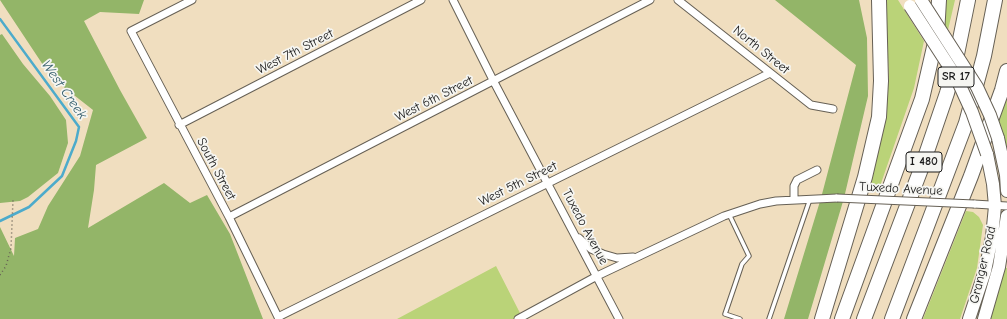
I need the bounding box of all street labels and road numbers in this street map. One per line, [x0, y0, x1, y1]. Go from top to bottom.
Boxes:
street label: North Street [730, 22, 792, 78]
street label: West 7th Street [254, 26, 336, 78]
road number: SR 17 [938, 67, 974, 87]
street label: West 6th Street [393, 73, 475, 125]
street label: South Street [193, 135, 239, 203]
road number: I 480 [906, 152, 942, 172]
street label: West 5th Street [476, 158, 560, 210]
street label: Tuxedo Avenue [859, 179, 943, 199]
street label: Tuxedo Avenue [559, 186, 611, 268]
street label: Granger Road [967, 225, 999, 305]

